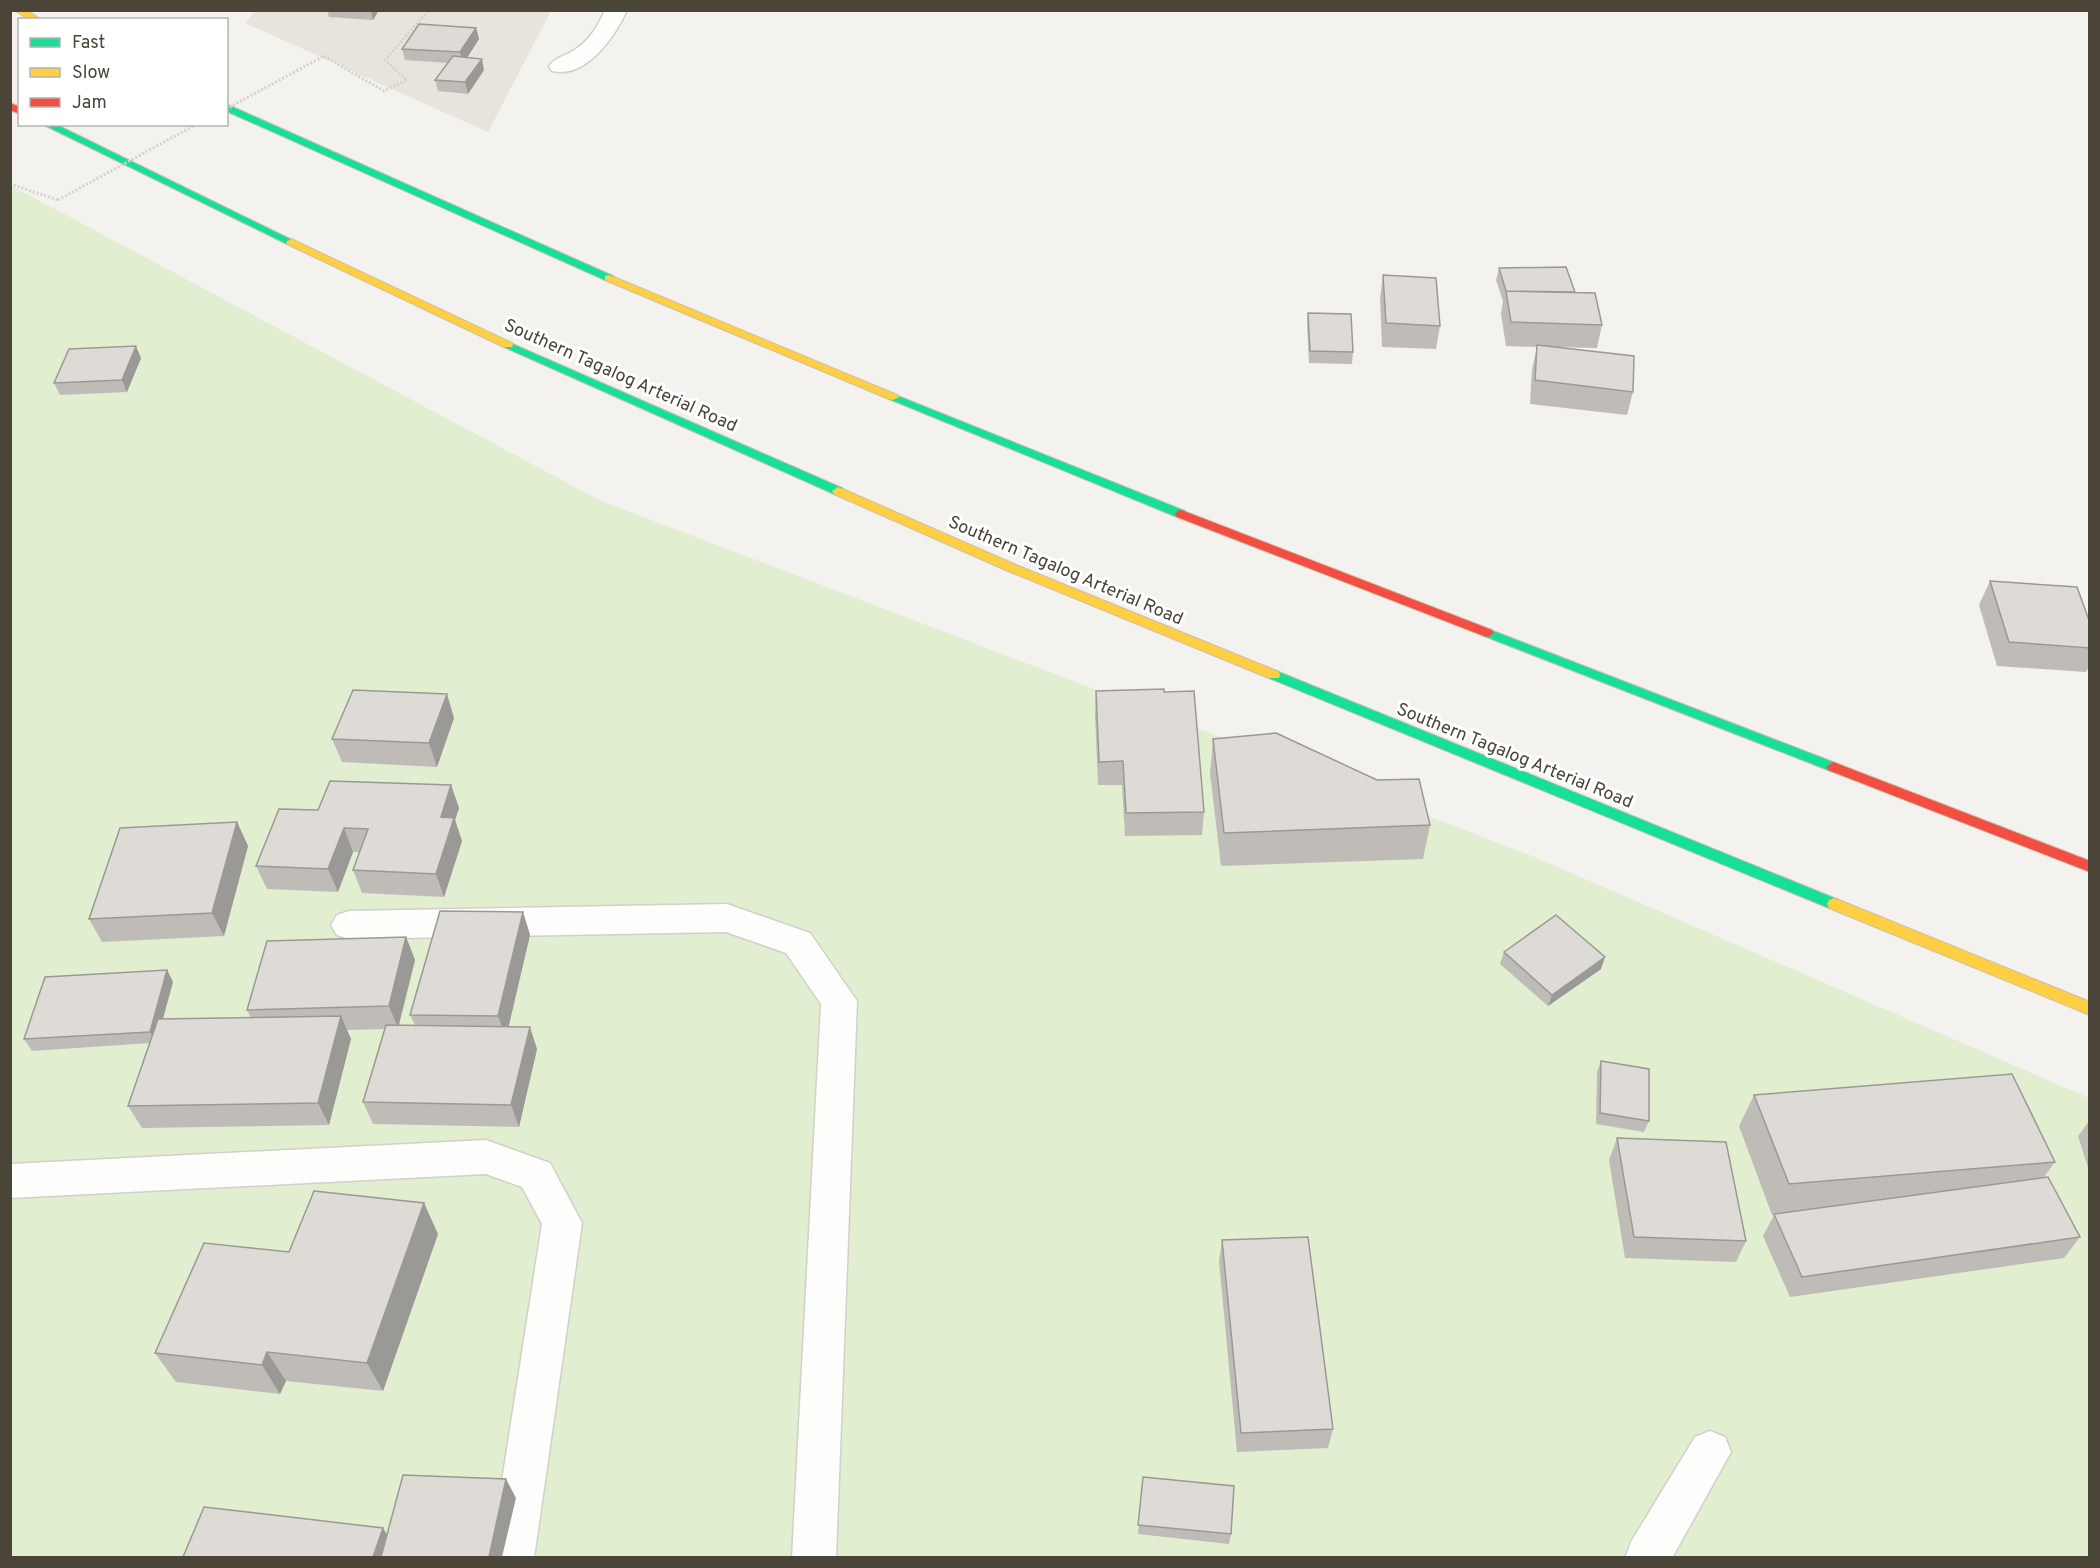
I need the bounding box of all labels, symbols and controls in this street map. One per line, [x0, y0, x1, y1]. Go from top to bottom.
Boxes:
legend [18, 18, 228, 126]
text: Fast [72, 32, 105, 55]
text: Slow [72, 62, 110, 85]
text: Jam [72, 92, 107, 115]
street label: Southern Tagalog Arterial Road [500, 314, 741, 438]
street label: Southern Tagalog Arterial Road [944, 511, 1186, 631]
street label: Southern Tagalog Arterial Road [1393, 698, 1636, 814]

